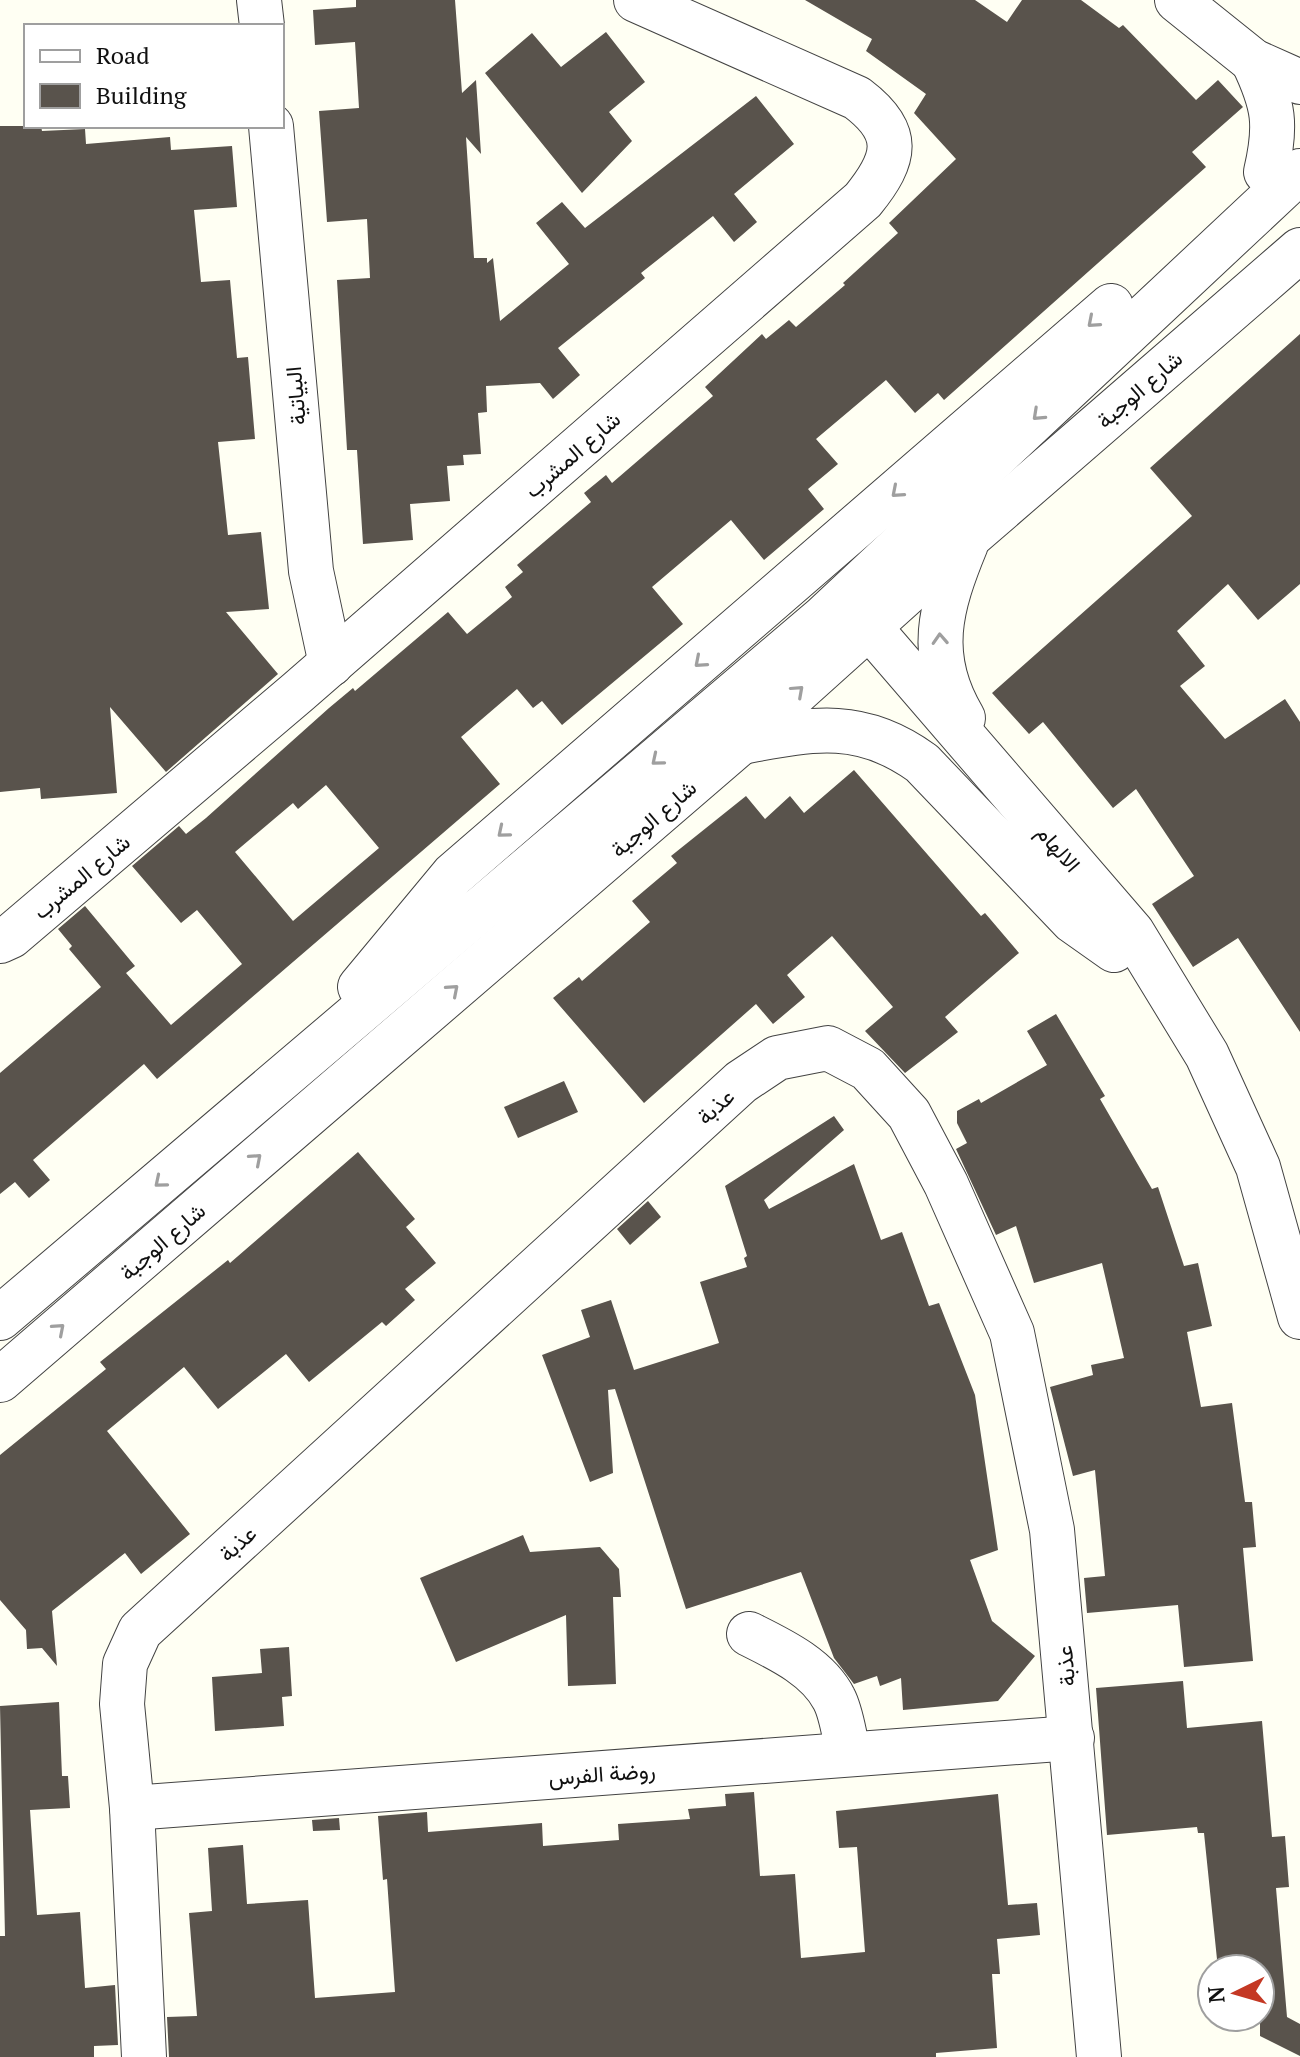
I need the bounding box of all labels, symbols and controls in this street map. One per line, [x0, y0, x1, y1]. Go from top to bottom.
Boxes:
legend [24, 24, 284, 128]
text: Road [96, 39, 150, 71]
text: Building [96, 79, 187, 111]
one-way arrow [1088, 312, 1103, 327]
street label: شارع الوجبة [1090, 344, 1189, 435]
street label: البياتية [278, 365, 312, 427]
street label: شارع المشرب [518, 404, 627, 504]
one-way arrow [1032, 405, 1047, 419]
one-way arrow [892, 483, 907, 497]
one-way arrow [932, 632, 949, 645]
one-way arrow [695, 653, 710, 667]
one-way arrow [788, 686, 803, 701]
one-way arrow [651, 750, 666, 764]
street label: شارع الوجبة [604, 773, 703, 864]
street label: الالهام [1030, 818, 1088, 878]
one-way arrow [498, 822, 512, 837]
street label: شارع المشرب [26, 827, 136, 926]
one-way arrow [444, 985, 459, 1000]
street label: عذبة [690, 1081, 740, 1131]
one-way arrow [247, 1155, 262, 1169]
one-way arrow [155, 1172, 169, 1187]
street label: شارع الوجبة [113, 1196, 212, 1287]
one-way arrow [50, 1324, 65, 1339]
street label: عذبة [212, 1518, 262, 1568]
street label: عذبة [1049, 1644, 1081, 1688]
street label: روضة الفرس [547, 1755, 657, 1791]
north arrow [1196, 1953, 1276, 2033]
text: N [1200, 1985, 1231, 2004]

